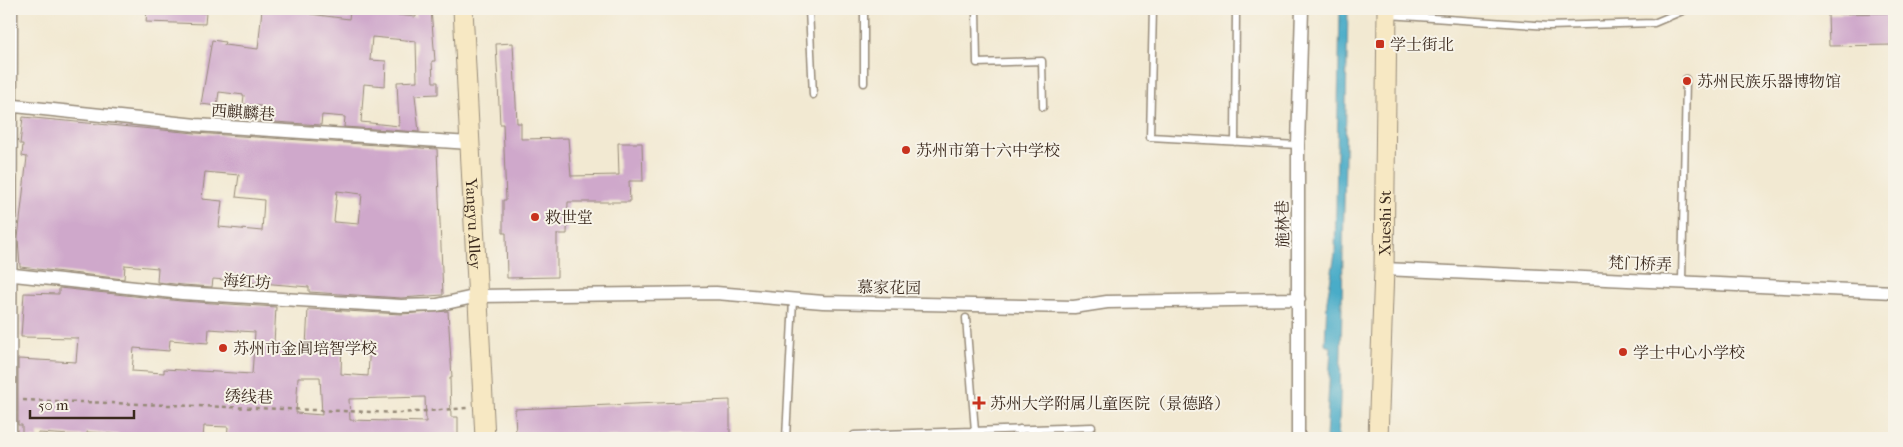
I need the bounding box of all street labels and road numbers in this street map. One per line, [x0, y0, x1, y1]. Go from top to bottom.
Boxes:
street label: 西麒麟巷 [210, 101, 276, 124]
street label: Yangyu Alley [462, 177, 485, 270]
street label: Xueshi St [1375, 190, 1395, 256]
street label: 施林巷 [1273, 200, 1292, 248]
street label: 梵门桥弄 [1608, 253, 1672, 274]
street label: 海红坊 [223, 271, 271, 292]
street label: 慕家花园 [857, 277, 921, 298]
street label: 绣线巷 [225, 386, 273, 407]

